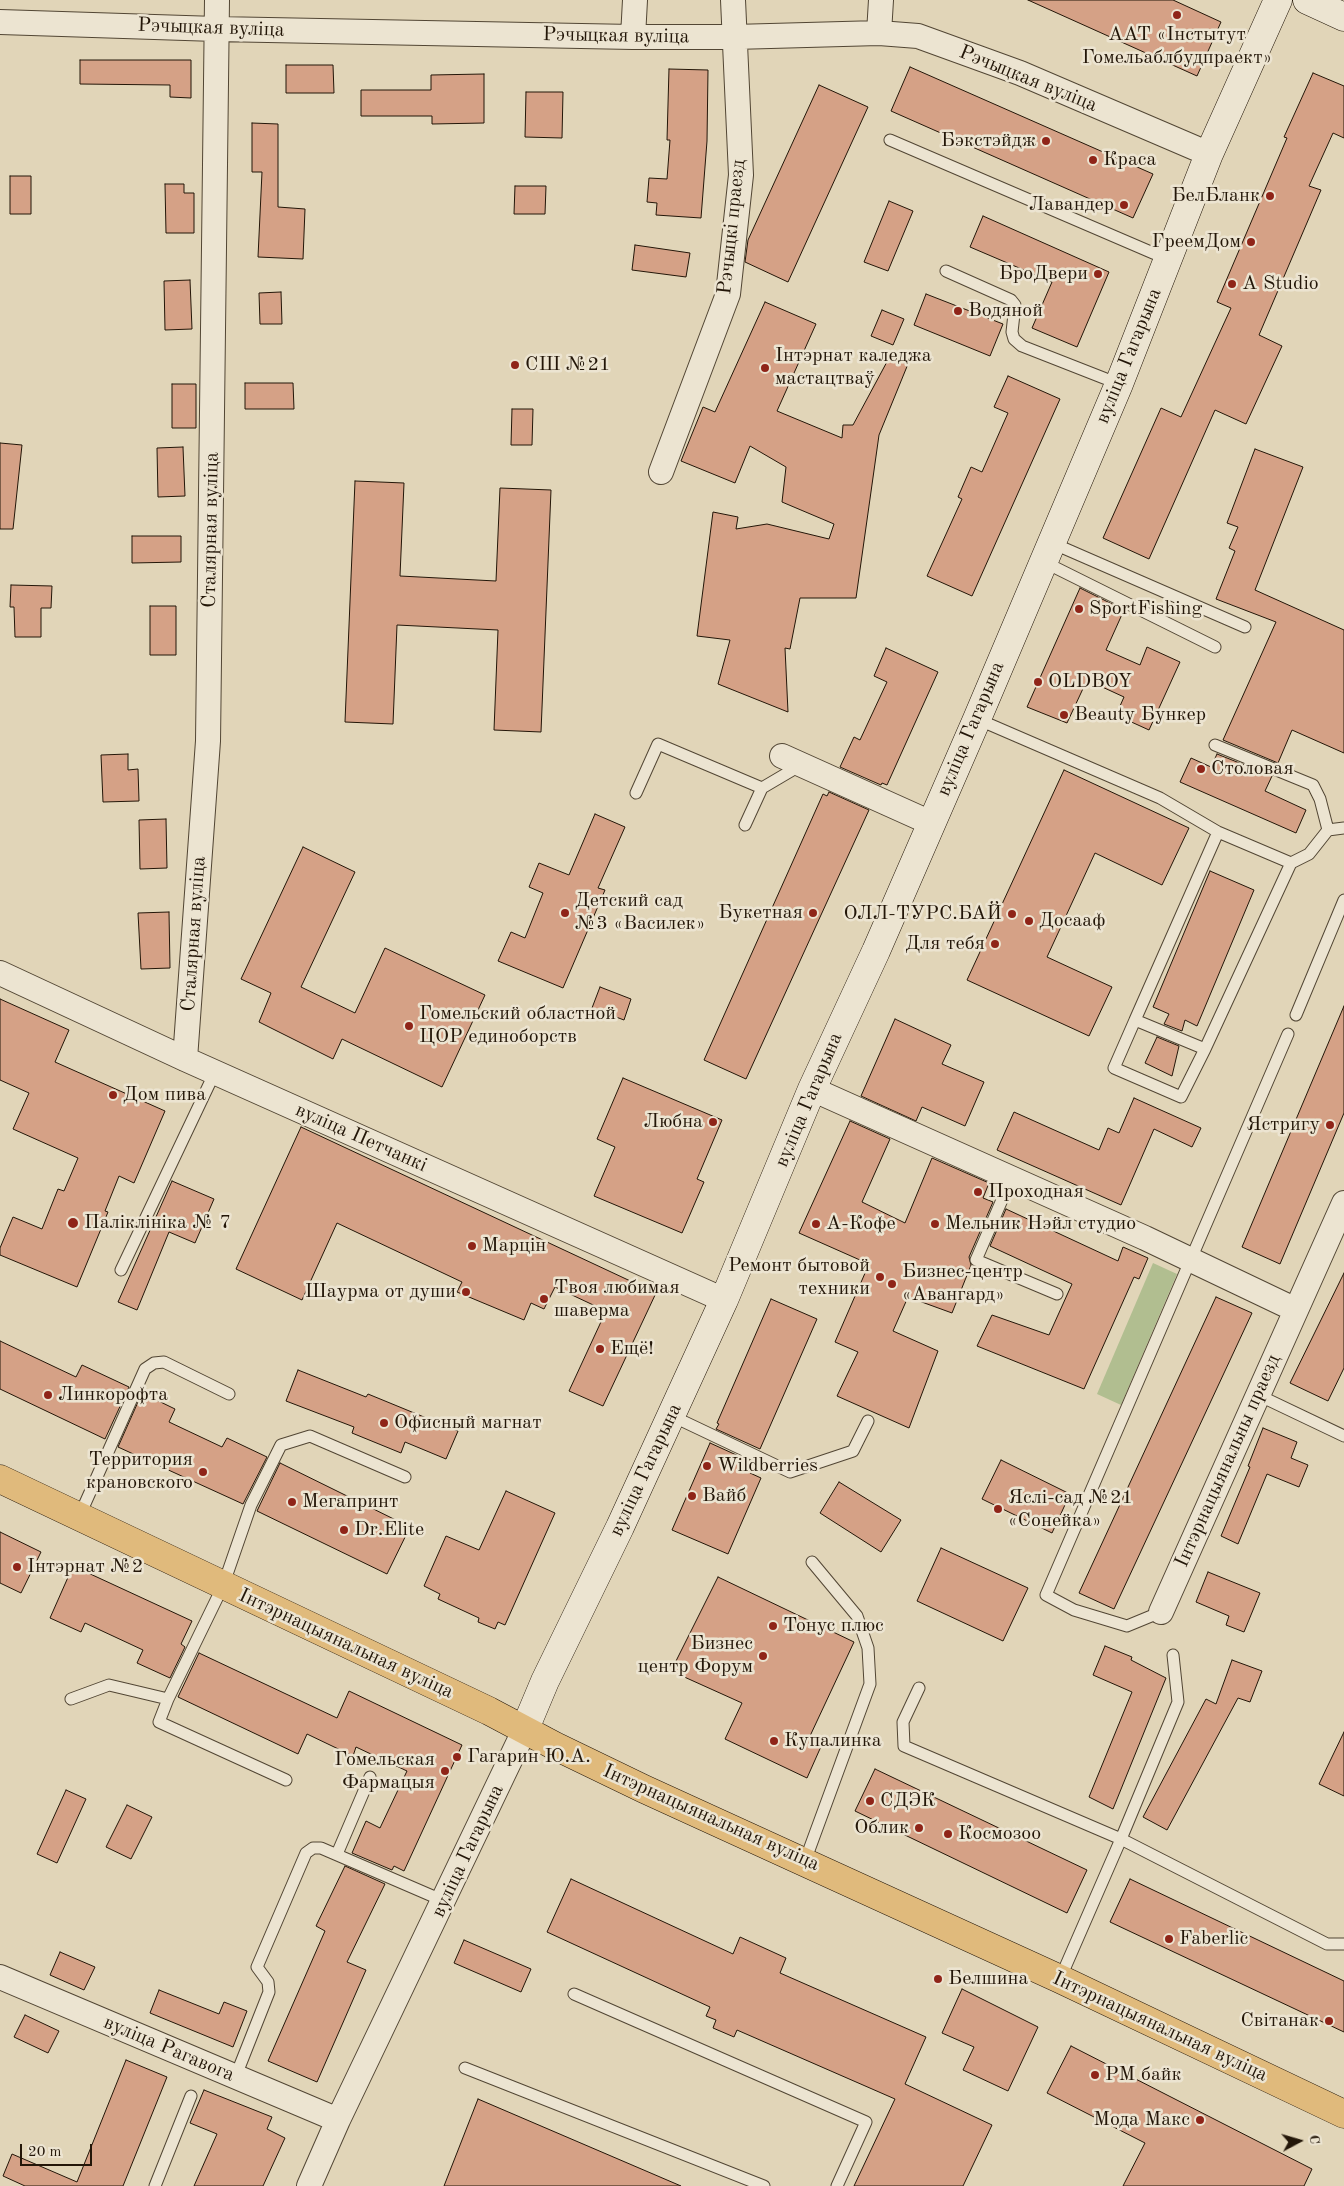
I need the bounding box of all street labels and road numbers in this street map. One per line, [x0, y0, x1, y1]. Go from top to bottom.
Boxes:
street label: Рэчыцкая вуліца [137, 13, 285, 43]
street label: Рэчыцкая вуліца [542, 23, 690, 49]
street label: Рэчыцкая вуліца [955, 40, 1101, 118]
street label: Рэчыцкі праезд [713, 158, 751, 296]
street label: вуліца Гагарына [1091, 285, 1167, 427]
street label: Сталярная вуліца [198, 452, 224, 608]
street label: вуліца Гагарына [932, 658, 1010, 800]
street label: Сталярная вуліца [177, 855, 211, 1013]
street label: вуліца Гагарына [770, 1029, 848, 1171]
street label: вуліца Петчанкі [291, 1098, 431, 1178]
street label: Інтэрнацыянальны праезд [1170, 1351, 1286, 1571]
street label: вуліца Гагарына [605, 1400, 687, 1540]
street label: Інтэрнацыянальная вуліца [235, 1584, 457, 1704]
street label: Інтэрнацыянальная вуліца [599, 1759, 823, 1877]
street label: вуліца Гагарына [427, 1781, 509, 1921]
street label: Інтэрнацыянальная вуліца [1049, 1967, 1271, 2087]
street label: вуліца Рагавога [100, 2011, 238, 2087]

